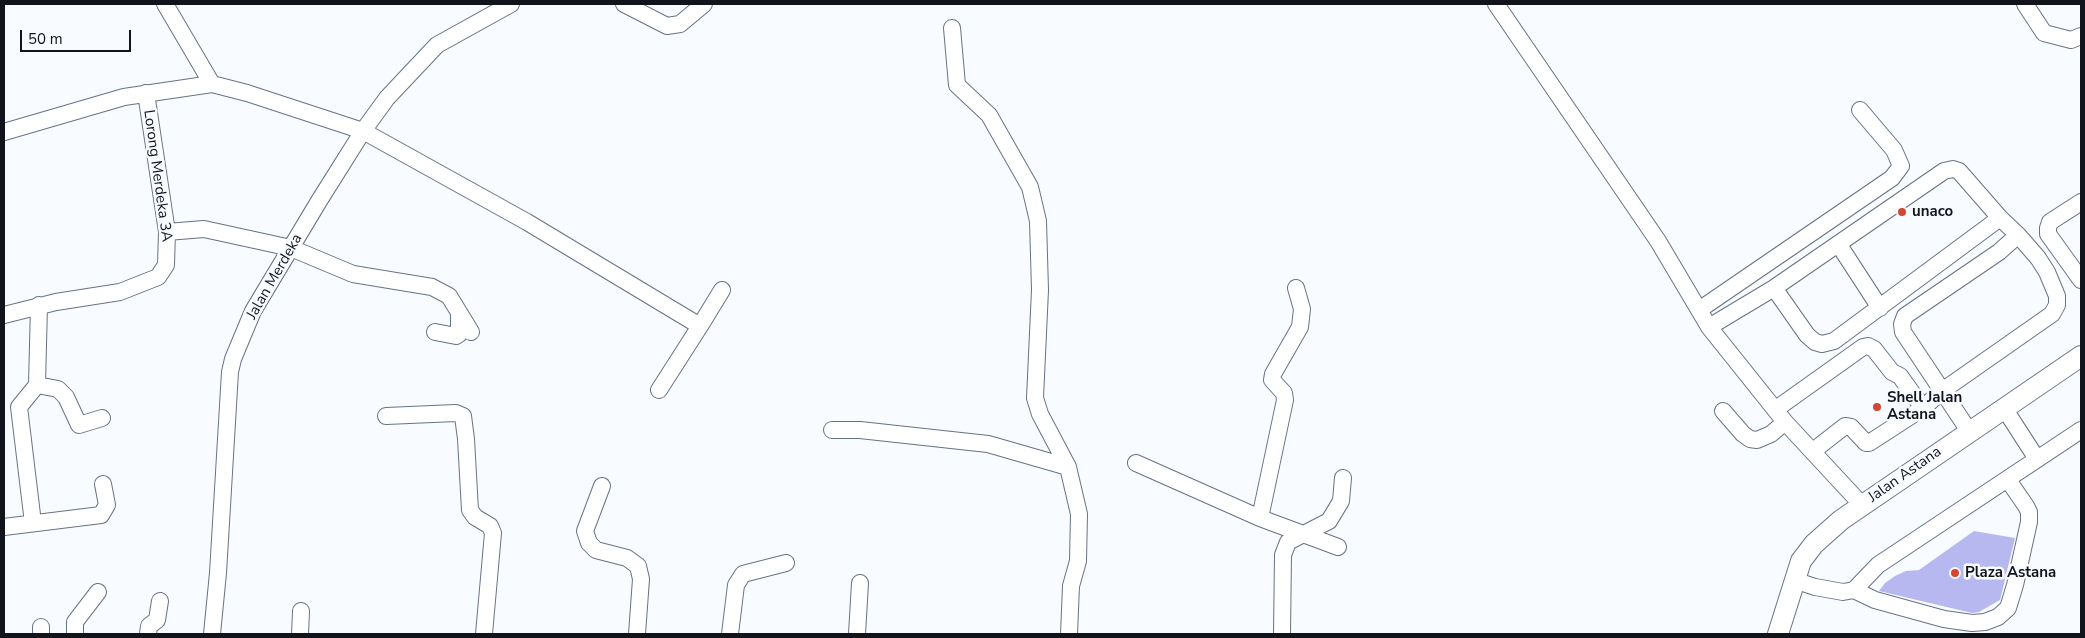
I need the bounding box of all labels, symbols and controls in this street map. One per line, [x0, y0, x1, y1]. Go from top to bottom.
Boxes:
scale bar [22, 20, 134, 52]
text: 50 m [28, 29, 63, 49]
street label: Lorong Merdeka 3A [139, 109, 175, 243]
place label: unaco [1912, 203, 1953, 221]
marker: unaco [1896, 206, 1908, 218]
street label: Jalan Merdeka [243, 231, 307, 323]
place label: Shell Jalan Astana [1887, 389, 1962, 424]
marker: Shell Jalan Astana [1871, 401, 1883, 413]
street label: Jalan Astana [1865, 443, 1945, 507]
place label: Plaza Astana [1965, 564, 2056, 582]
marker: Plaza Astana [1949, 567, 1961, 579]

